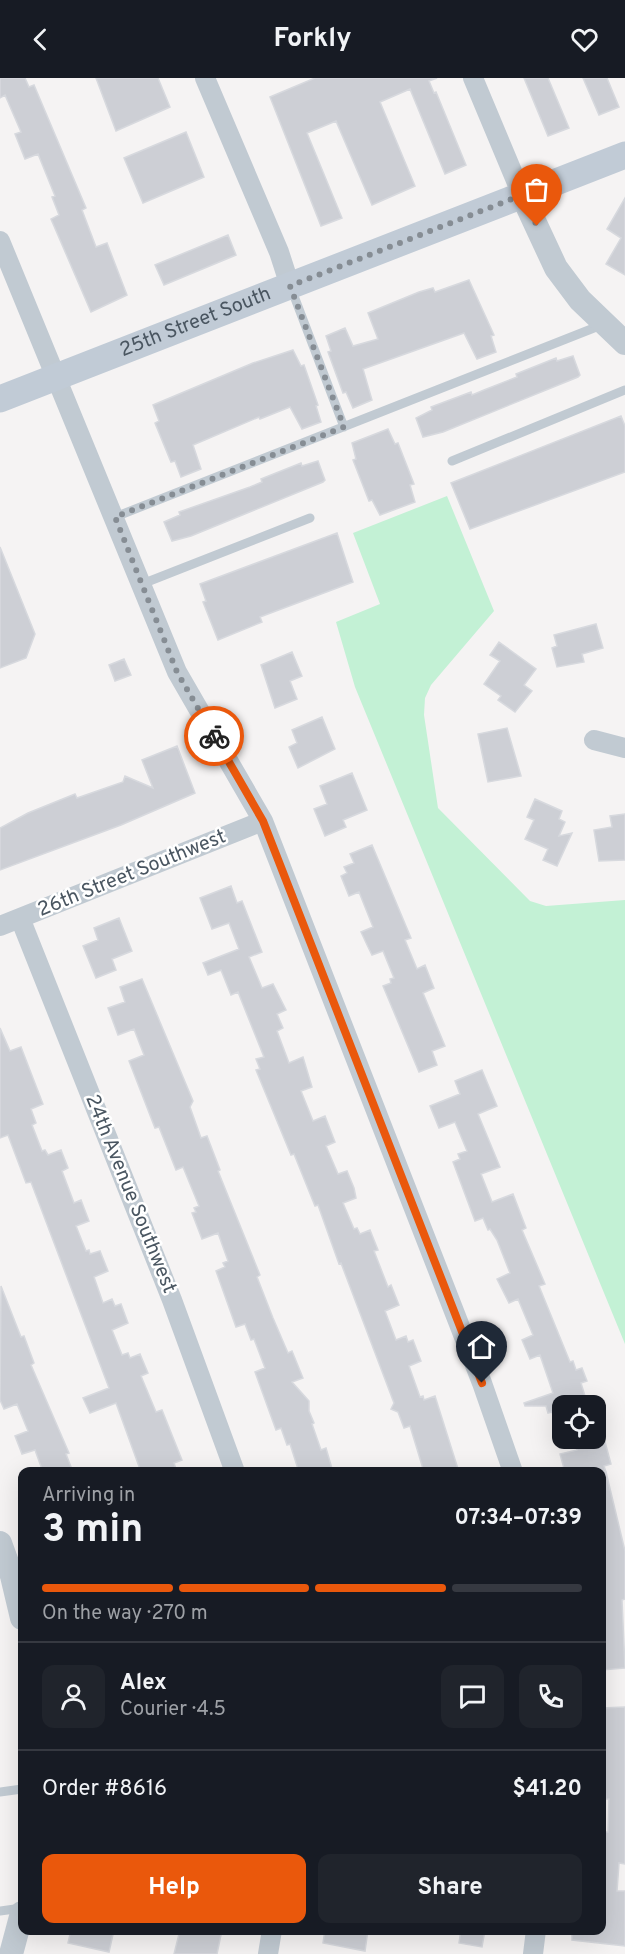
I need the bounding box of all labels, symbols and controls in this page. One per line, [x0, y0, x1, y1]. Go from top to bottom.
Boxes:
text: Forkly [274, 22, 351, 56]
icon: back [24, 23, 57, 56]
icon: heart [568, 23, 601, 56]
pin [511, 164, 562, 226]
icon: bag [520, 173, 553, 206]
street label: 25th Street South [116, 281, 275, 364]
courier [184, 706, 244, 766]
icon: bike [198, 720, 231, 753]
street label: 26th Street Southwest [34, 824, 230, 924]
street label: 24th Avenue Southwest [78, 1091, 182, 1297]
pin [456, 1321, 507, 1383]
icon: home [465, 1330, 498, 1363]
map controls [552, 1395, 606, 1449]
button: locate [552, 1395, 606, 1449]
text: Arriving in [42, 1483, 135, 1509]
text: 07:34–07:39 [455, 1505, 582, 1532]
text: 3 min [42, 1507, 143, 1556]
text: On the way · 270 m [42, 1601, 208, 1627]
button: person [42, 1665, 105, 1728]
button: chat [441, 1665, 504, 1728]
button: phone [519, 1665, 582, 1728]
text: Alex [120, 1670, 167, 1697]
text: Courier · 4.5 [120, 1697, 226, 1723]
text: Order #8616 [42, 1776, 167, 1803]
text: $41.20 [512, 1776, 582, 1803]
button: Help [42, 1854, 306, 1923]
button: Share [318, 1854, 582, 1923]

